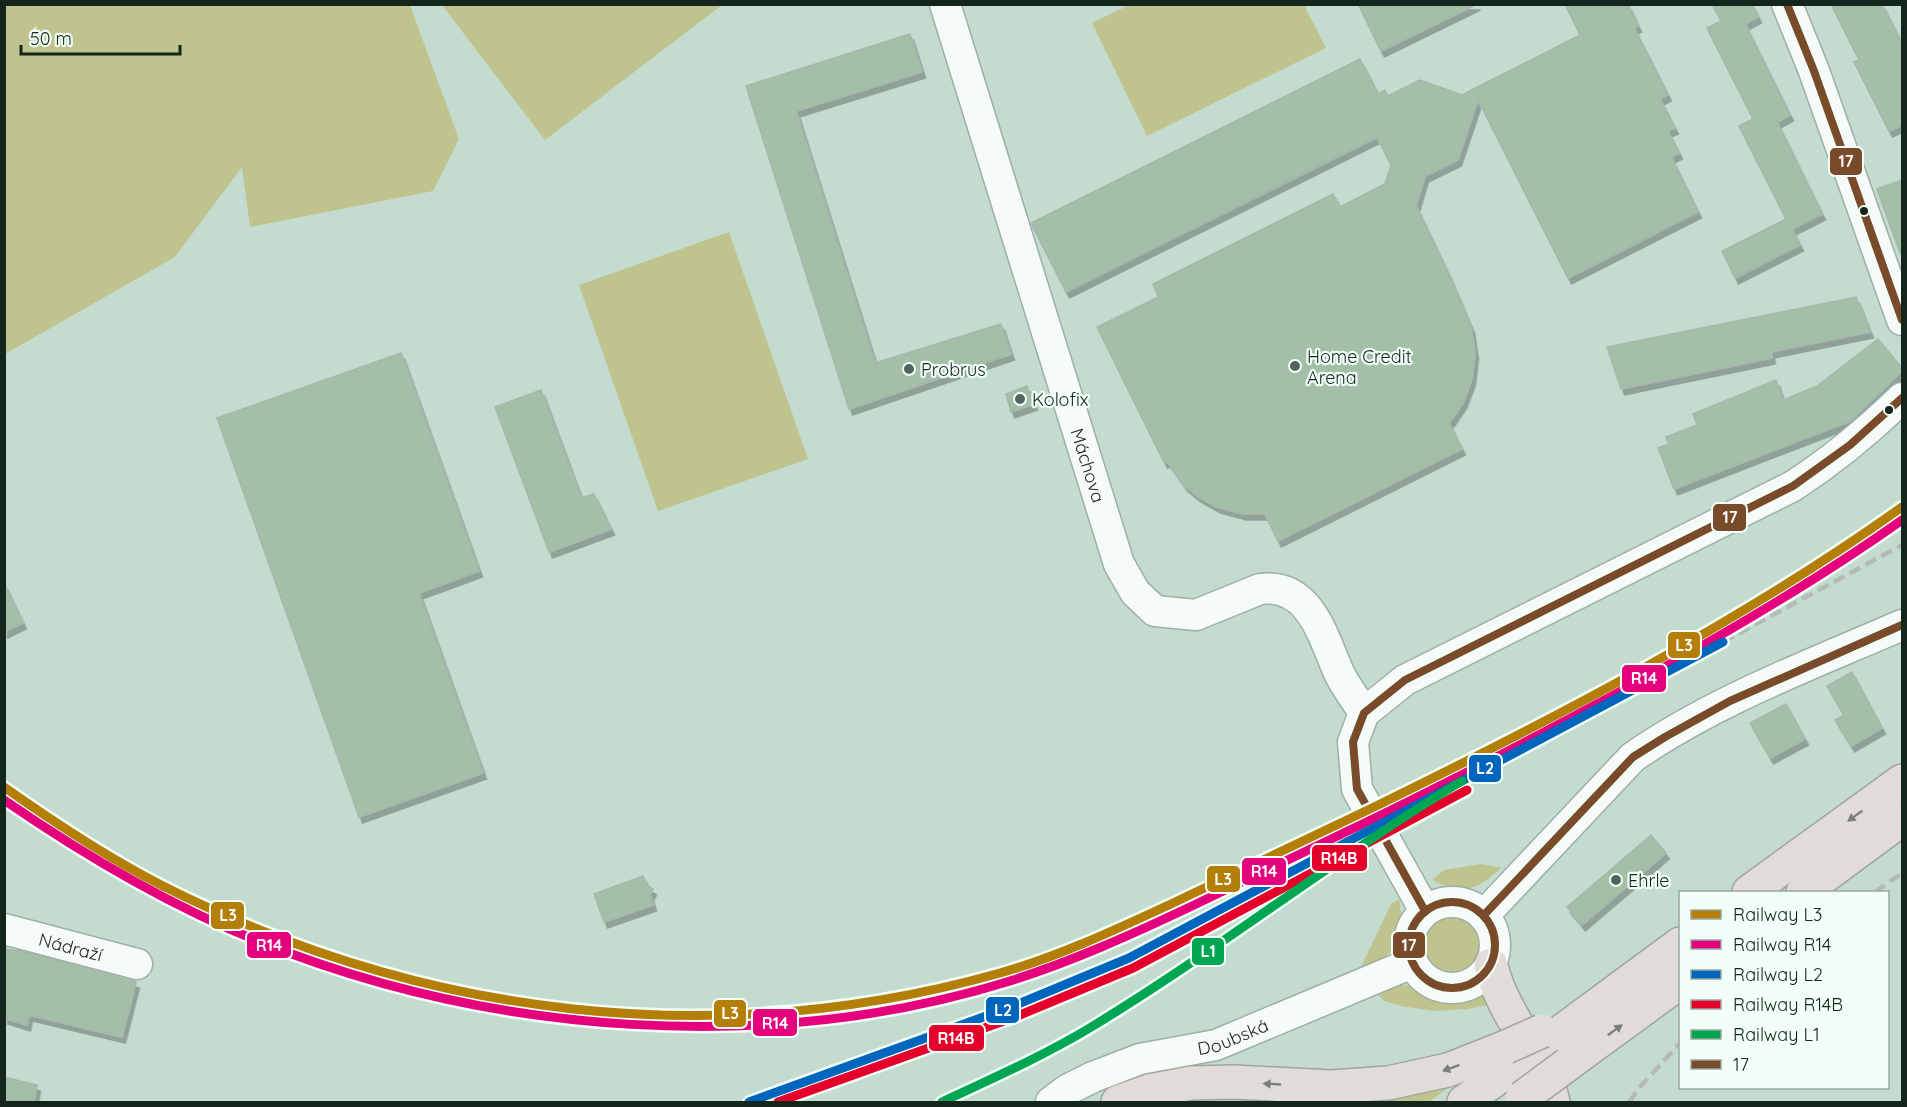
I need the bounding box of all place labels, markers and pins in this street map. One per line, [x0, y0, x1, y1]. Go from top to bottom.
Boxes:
unlabelled marker [1858, 205, 1870, 217]
place label: Home Credit Arena [1307, 345, 1412, 389]
place label: Probrus [921, 358, 986, 381]
marker: Home Credit Arena [1288, 359, 1302, 373]
marker: Probrus [902, 362, 916, 376]
place label: Kolofix [1032, 388, 1089, 411]
marker: Kolofix [1013, 392, 1027, 406]
unlabelled marker [1883, 404, 1895, 416]
place label: Ehrle [1628, 869, 1670, 892]
marker: Ehrle [1609, 873, 1623, 887]

